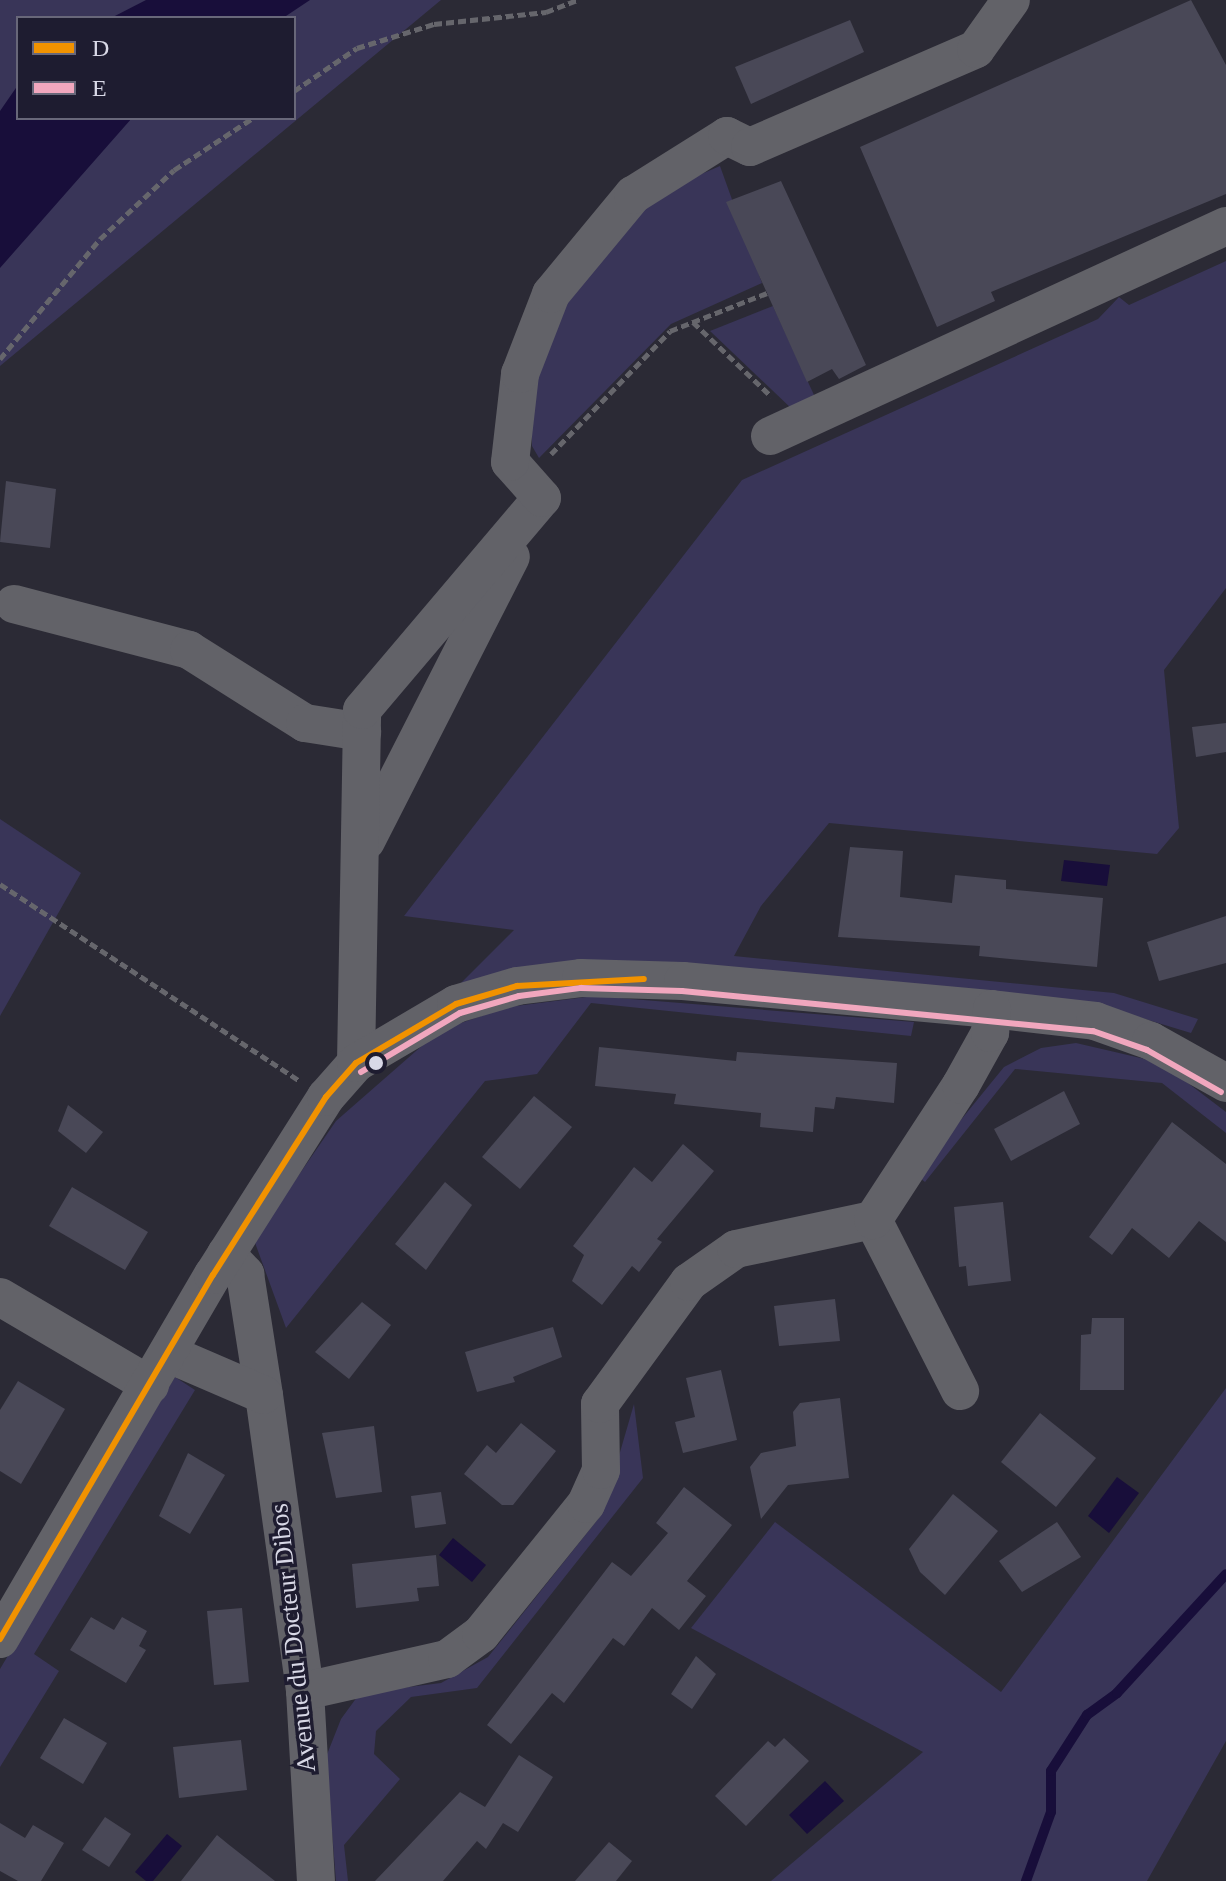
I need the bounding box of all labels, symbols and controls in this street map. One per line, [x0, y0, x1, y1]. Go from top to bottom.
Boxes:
legend [16, 16, 296, 120]
text: D [92, 35, 109, 61]
text: E [92, 75, 107, 101]
unlabelled marker [368, 1055, 384, 1071]
street label: Avenue du Docteur Dibos [263, 1502, 323, 1774]

